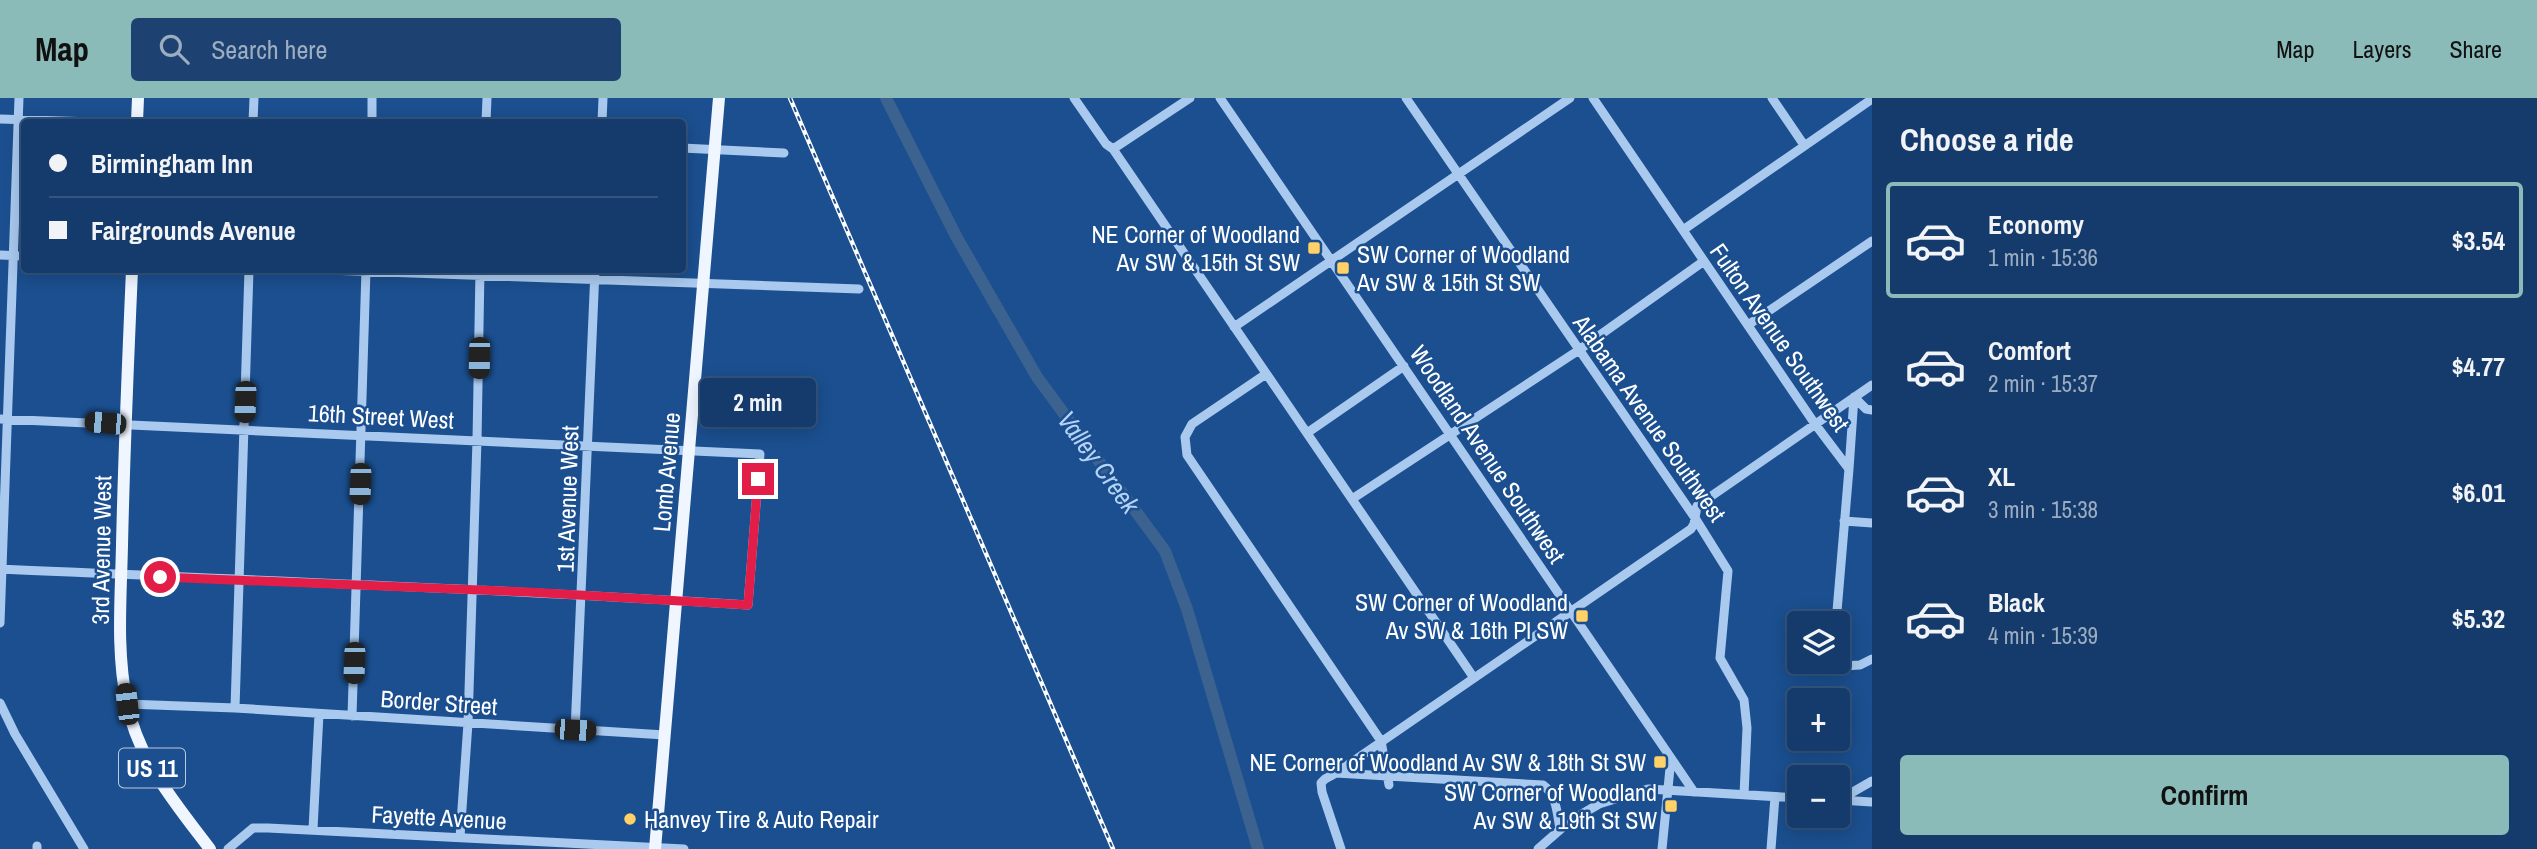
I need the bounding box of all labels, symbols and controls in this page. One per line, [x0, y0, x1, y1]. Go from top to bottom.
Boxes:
search box [131, 18, 621, 81]
text: Map [35, 27, 89, 71]
icon: search [155, 30, 193, 68]
text: Search here [211, 32, 327, 67]
text: Map [2276, 33, 2314, 65]
text: Layers [2352, 33, 2411, 65]
text: Share [2449, 33, 2502, 65]
text: Choose a ride [1900, 118, 2074, 161]
text: Birmingham Inn [91, 146, 253, 181]
text: Economy [1988, 207, 2084, 242]
icon: car [1904, 209, 1967, 272]
text: Fairgrounds Avenue [91, 213, 296, 248]
place label: NE Corner of Woodland Av SW & 15th St SW [1091, 218, 1300, 278]
text: $3.54 [2452, 223, 2505, 258]
street label: Fulton Avenue Southwest [1703, 237, 1857, 438]
place label: SW Corner of Woodland Av SW & 15th St SW [1356, 238, 1570, 298]
marker: NE Corner of Woodland Av SW & 15th St SW [1306, 240, 1322, 256]
text: 1 min · 15:36 [1988, 242, 2098, 273]
marker: SW Corner of Woodland Av SW & 15th St SW [1335, 260, 1351, 276]
street label: Alabama Avenue Southwest [1566, 307, 1734, 528]
text: Comfort [1988, 333, 2071, 368]
icon: car [1904, 335, 1967, 398]
car [469, 337, 490, 379]
street label: Woodland Avenue Southwest [1403, 339, 1573, 570]
text: $4.77 [2452, 349, 2505, 384]
text: 2 min · 15:37 [1988, 368, 2098, 399]
callout: 2 min [700, 378, 816, 426]
car [234, 381, 257, 423]
text: 2 min [733, 387, 783, 418]
street label: 16th Street West [307, 396, 455, 436]
water label: Valley Creek [1050, 404, 1149, 521]
car [84, 411, 127, 435]
street label: Lomb Avenue [645, 411, 687, 533]
street label: 1st Avenue West [548, 424, 586, 573]
text: XL [1988, 459, 2015, 494]
icon: car [1904, 461, 1967, 524]
car [349, 463, 372, 505]
route end [742, 463, 774, 495]
street label: 3rd Avenue West [84, 475, 118, 625]
text: $6.01 [2452, 475, 2505, 510]
text: 3 min · 15:38 [1988, 494, 2098, 525]
route start [144, 561, 176, 593]
text: Black [1988, 585, 2045, 620]
place label: SW Corner of Woodland Av SW & 16th Pl SW [1355, 586, 1568, 646]
icon: car [1904, 587, 1967, 650]
text: $5.32 [2452, 601, 2505, 636]
marker: SW Corner of Woodland Av SW & 16th Pl SW [1574, 608, 1590, 624]
map controls [1787, 611, 1850, 828]
button: layers [1787, 611, 1850, 674]
text: 4 min · 15:39 [1988, 620, 2098, 651]
car [343, 642, 366, 684]
car [115, 682, 140, 726]
street label: Border Street [379, 682, 499, 722]
button: + [1787, 688, 1850, 751]
car [554, 718, 597, 742]
place label: NE Corner of Woodland Av SW & 18th St SW [1250, 746, 1646, 778]
road number: US 11 [119, 748, 185, 788]
marker: NE Corner of Woodland Av SW & 18th St SW [1652, 754, 1668, 770]
button: Confirm [1900, 755, 2509, 835]
button: − [1787, 765, 1850, 828]
place label: SW Corner of Woodland Av SW & 19th St SW [1444, 776, 1657, 836]
street label: Fayette Avenue [371, 797, 507, 837]
marker: SW Corner of Woodland Av SW & 19th St SW [1663, 798, 1679, 814]
place label: Hanvey Tire & Auto Repair [644, 803, 879, 835]
marker: Hanvey Tire & Auto Repair [622, 811, 638, 827]

